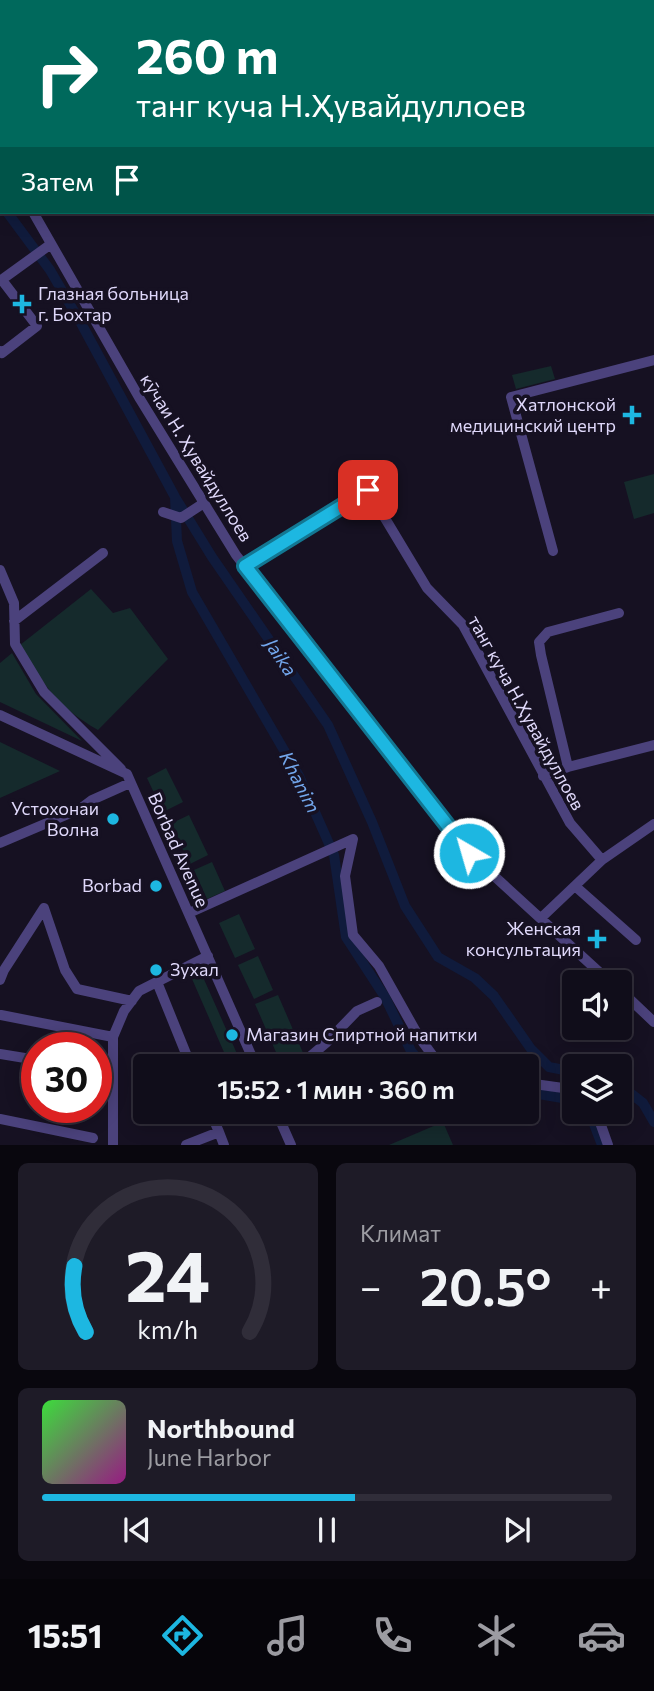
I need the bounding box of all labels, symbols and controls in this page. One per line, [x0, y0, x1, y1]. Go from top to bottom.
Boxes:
text: 260 m [136, 24, 278, 84]
icon: right [21, 28, 112, 119]
text: танг куча Н.Ҳувайдуллоев [136, 84, 526, 124]
icon: arrive [108, 161, 146, 199]
text: Затем [21, 165, 94, 196]
place label: Глазная больница г. Бохтар [38, 282, 189, 325]
marker: Глазная больница г. Бохтар [12, 294, 32, 314]
street label: кӯчаи Н. Ҳувайдуллоев [136, 369, 258, 545]
place label: Хатлонской медицинский центр [450, 393, 616, 436]
marker: Хатлонской медицинский центр [622, 405, 642, 425]
pin [338, 460, 398, 520]
icon: arrive [349, 471, 387, 509]
street label: танг куча Н.Ҳувайдуллоев [464, 611, 590, 814]
water label: Jaika [259, 632, 302, 680]
water label: Khanim [275, 747, 326, 816]
street label: Borbad Avenue [144, 789, 214, 910]
place label: Устохонаи Волна [11, 797, 99, 840]
marker: Устохонаи Волна [105, 811, 121, 827]
position arrow [432, 816, 506, 890]
place label: Borbad [82, 874, 142, 896]
marker: Borbad [148, 878, 164, 894]
place label: Женская консультация [466, 917, 581, 960]
marker: Женская консультация [587, 929, 607, 949]
place label: Зухал [170, 958, 219, 980]
marker: Зухал [148, 962, 164, 978]
map controls [562, 970, 632, 1124]
button: sound [562, 970, 632, 1040]
place label: Магазин Спиртной напитки [246, 1023, 477, 1045]
marker: Магазин Спиртной напитки [224, 1027, 240, 1043]
speed limit sign: 30 [21, 1032, 112, 1123]
button: layers [562, 1054, 632, 1124]
text: 15:52 · 1 мин · 360 m [217, 1073, 455, 1104]
text: Климат [360, 1219, 441, 1247]
text: 24 [125, 1229, 211, 1318]
text: 20.5° [420, 1253, 551, 1317]
text: − [360, 1262, 382, 1309]
text: + [590, 1262, 612, 1309]
text: km/h [138, 1314, 198, 1344]
text: Northbound [147, 1412, 295, 1443]
text: June Harbor [147, 1443, 271, 1471]
icon: previous [118, 1511, 156, 1549]
icon: pause [308, 1511, 346, 1549]
icon: next [498, 1511, 536, 1549]
icon: directions [158, 1611, 207, 1660]
icon: music [263, 1611, 312, 1660]
icon: phone [368, 1611, 417, 1660]
icon: climate [472, 1611, 521, 1660]
icon: car [577, 1611, 626, 1660]
text: 15:51 [28, 1615, 103, 1655]

